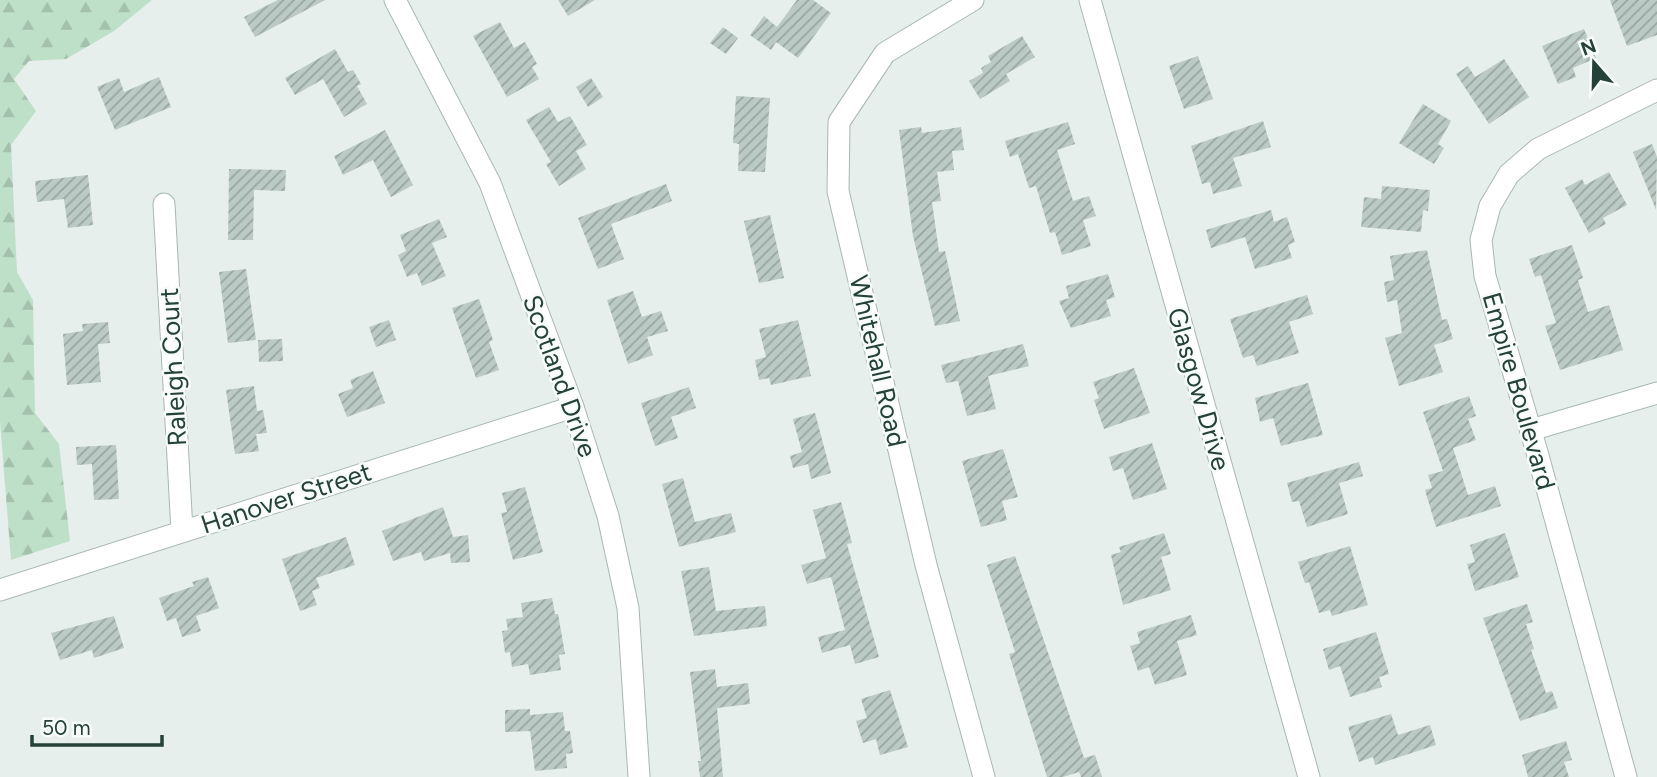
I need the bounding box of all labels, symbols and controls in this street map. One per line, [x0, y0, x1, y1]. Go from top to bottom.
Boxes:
north arrow [1559, 28, 1629, 98]
text: N [1578, 34, 1599, 61]
street label: Whitehall Road [843, 272, 913, 450]
street label: Raleigh Court [153, 287, 193, 447]
street label: Empire Boulevard [1476, 289, 1562, 493]
street label: Scotland Drive [516, 291, 604, 461]
street label: Glasgow Drive [1160, 304, 1238, 474]
street label: Hanover Street [197, 455, 375, 541]
scale bar [32, 704, 161, 748]
text: 50 m [42, 715, 91, 740]

